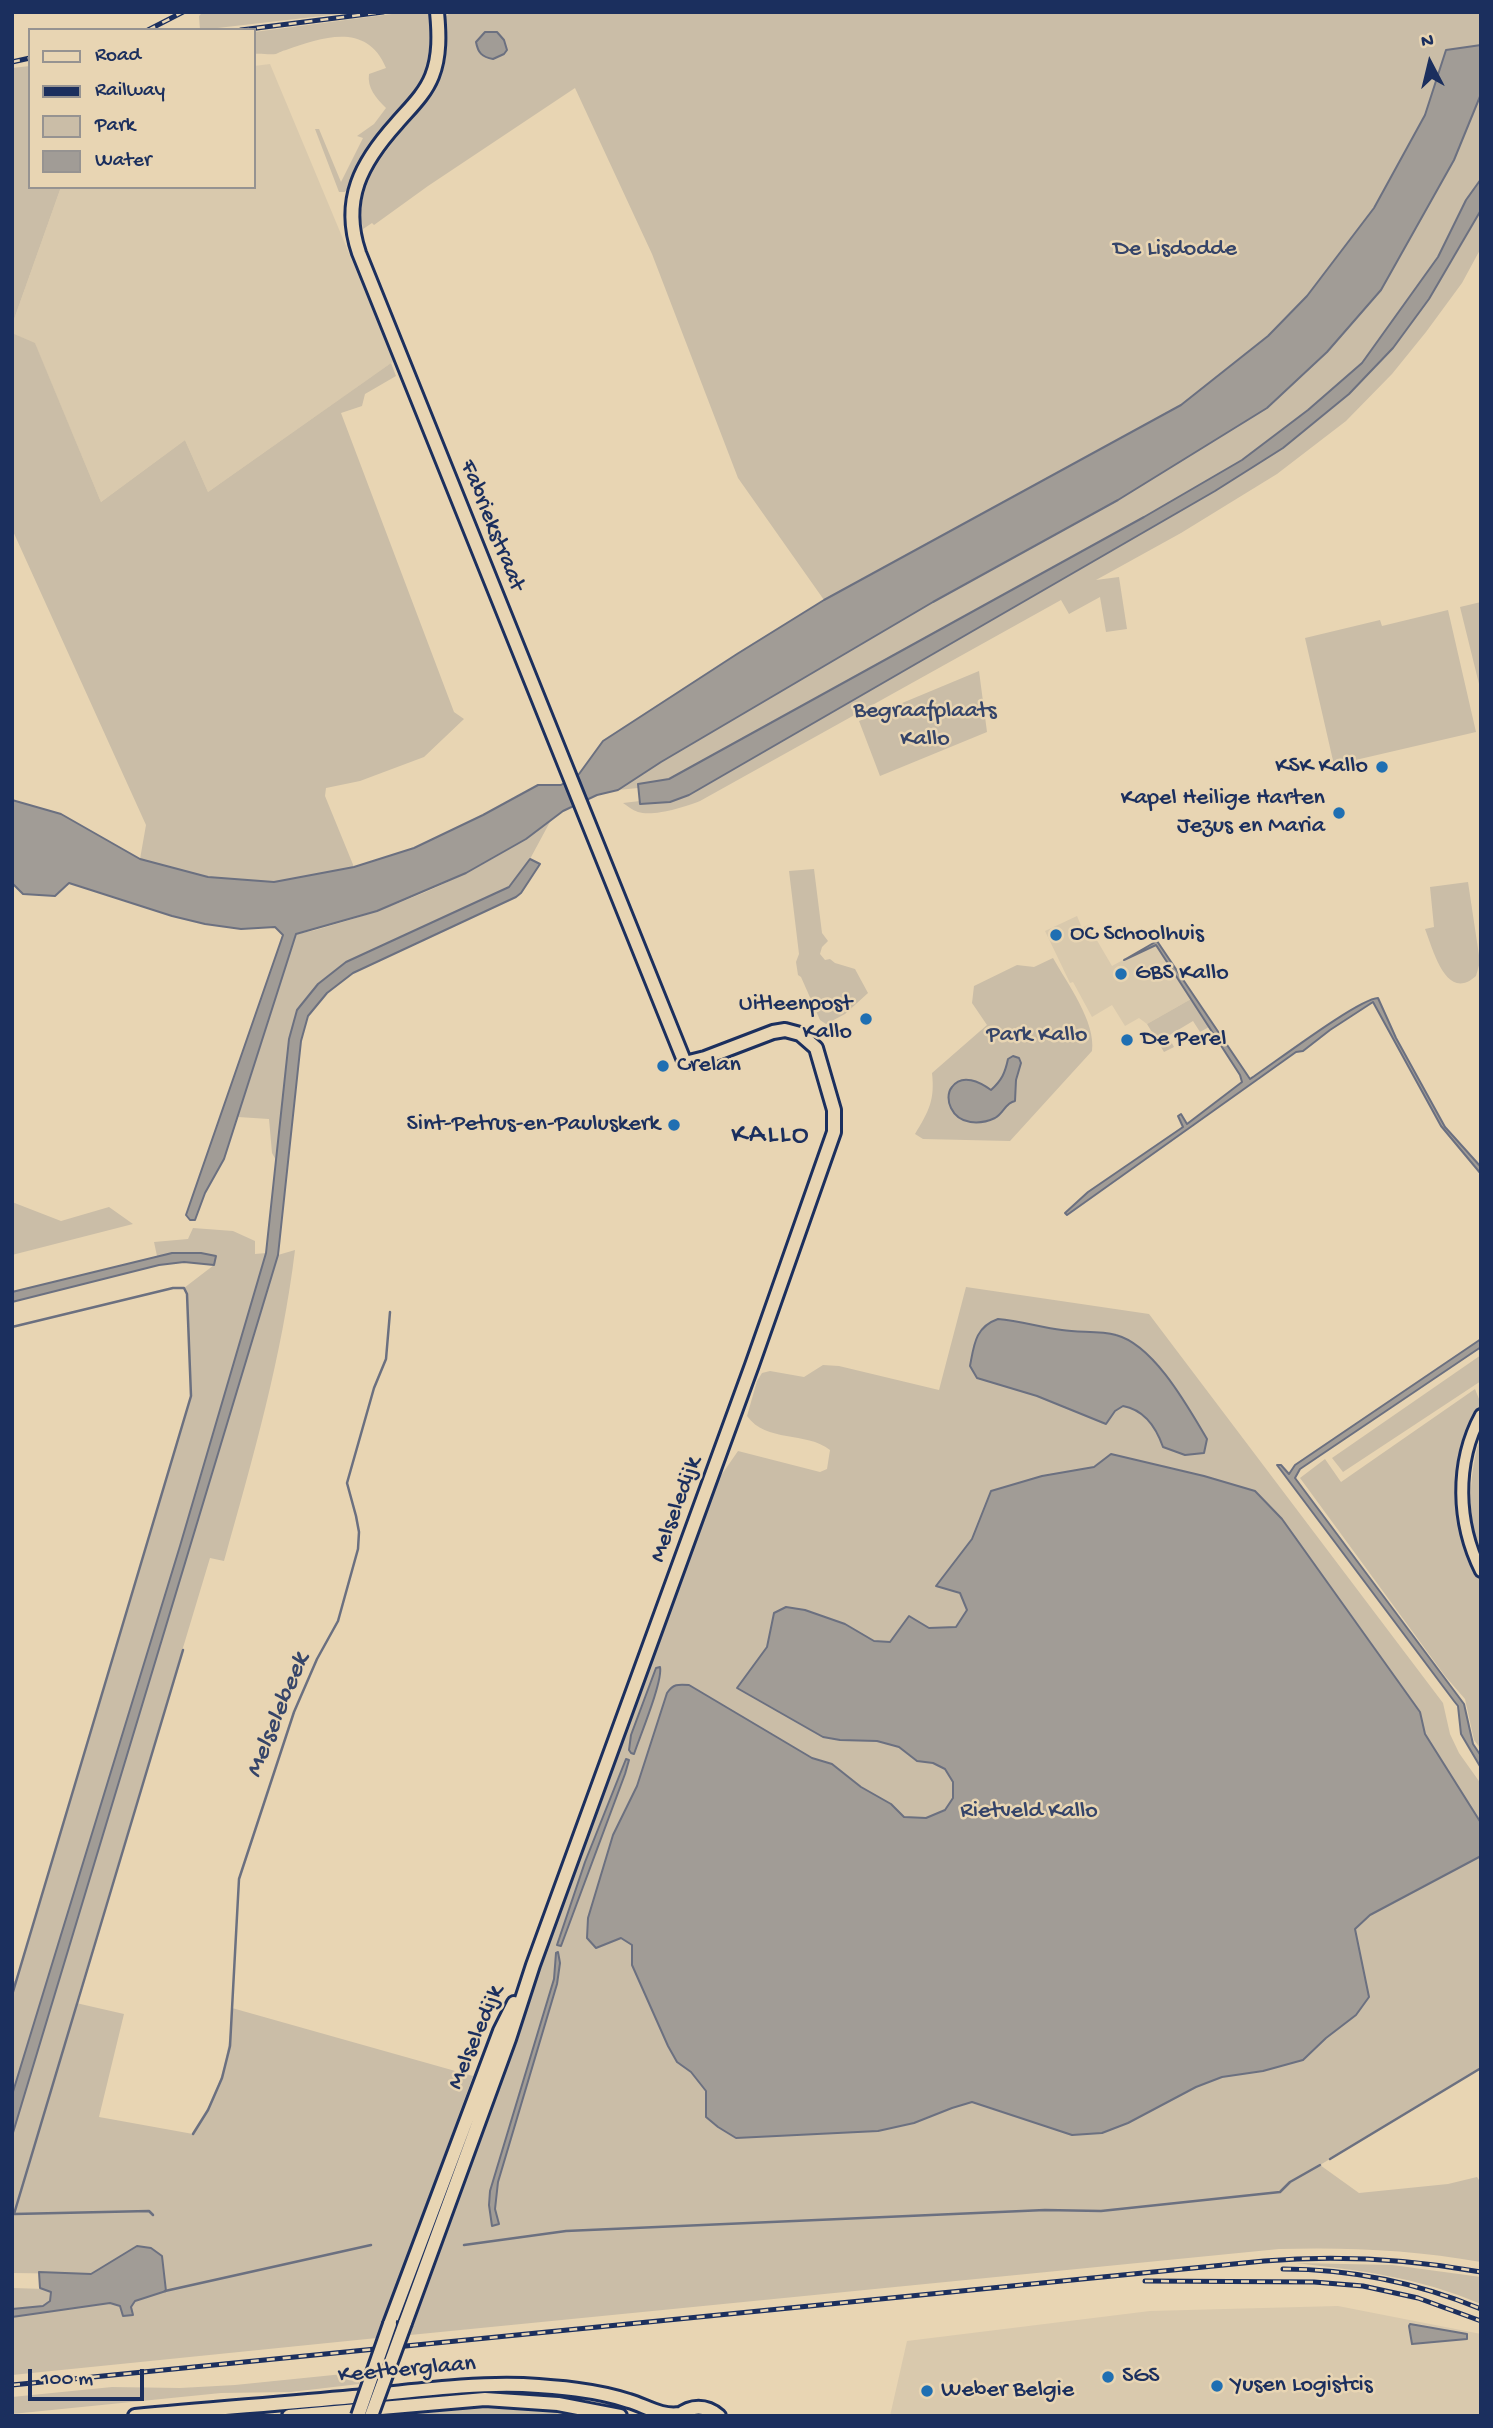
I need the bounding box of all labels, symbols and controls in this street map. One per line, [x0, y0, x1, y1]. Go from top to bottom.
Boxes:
legend [28, 28, 256, 189]
north arrow [1395, 28, 1465, 98]
text: N [1420, 29, 1435, 54]
text: Road [95, 44, 141, 69]
text: Railway [95, 79, 165, 104]
text: Park [95, 114, 135, 139]
text: Water [95, 149, 151, 174]
park label: De Lisdodde [1113, 236, 1237, 264]
street label: Fabriekstraat [452, 456, 530, 596]
park label: Begraafplaats Kallo [853, 698, 997, 754]
place label: KSK Kallo [1275, 753, 1368, 781]
marker: KSK Kallo [1374, 759, 1390, 775]
place label: Kapel Heilige Harten Jezus en Maria [1121, 785, 1325, 841]
marker: Kapel Heilige Harten Jezus en Maria [1331, 805, 1347, 821]
place label: OC Schoolhuis [1070, 921, 1204, 949]
marker: OC Schoolhuis [1048, 927, 1064, 943]
place label: GBS Kallo [1135, 960, 1229, 988]
marker: GBS Kallo [1113, 966, 1129, 982]
place label: Uitleenpost Kallo [739, 991, 852, 1047]
marker: Uitleenpost Kallo [858, 1011, 874, 1027]
park label: Park Kallo [986, 1022, 1088, 1050]
place label: De Perel [1141, 1026, 1227, 1054]
marker: De Perel [1119, 1032, 1135, 1048]
place label: Crelan [677, 1052, 741, 1080]
marker: Crelan [655, 1058, 671, 1074]
place label: Sint-Petrus-en-Pauluskerk [407, 1111, 660, 1139]
marker: Sint-Petrus-en-Pauluskerk [666, 1117, 682, 1133]
district label: KALLO [732, 1120, 810, 1154]
street label: Melseledijk [645, 1453, 709, 1567]
water label: Melselebeek [240, 1649, 318, 1783]
park label: Rietveld Kallo [960, 1798, 1098, 1826]
street label: Melseledijk [442, 1982, 512, 2094]
street label: Keetberglaan [337, 2351, 477, 2391]
scale bar [32, 2354, 147, 2398]
place label: SGS [1122, 2363, 1159, 2391]
text: 100 m [41, 2368, 93, 2393]
marker: SGS [1100, 2369, 1116, 2385]
place label: Yusen Logistcis [1231, 2372, 1373, 2400]
place label: Weber Belgie [941, 2377, 1074, 2405]
marker: Yusen Logistcis [1209, 2378, 1225, 2394]
marker: Weber Belgie [919, 2383, 935, 2399]

